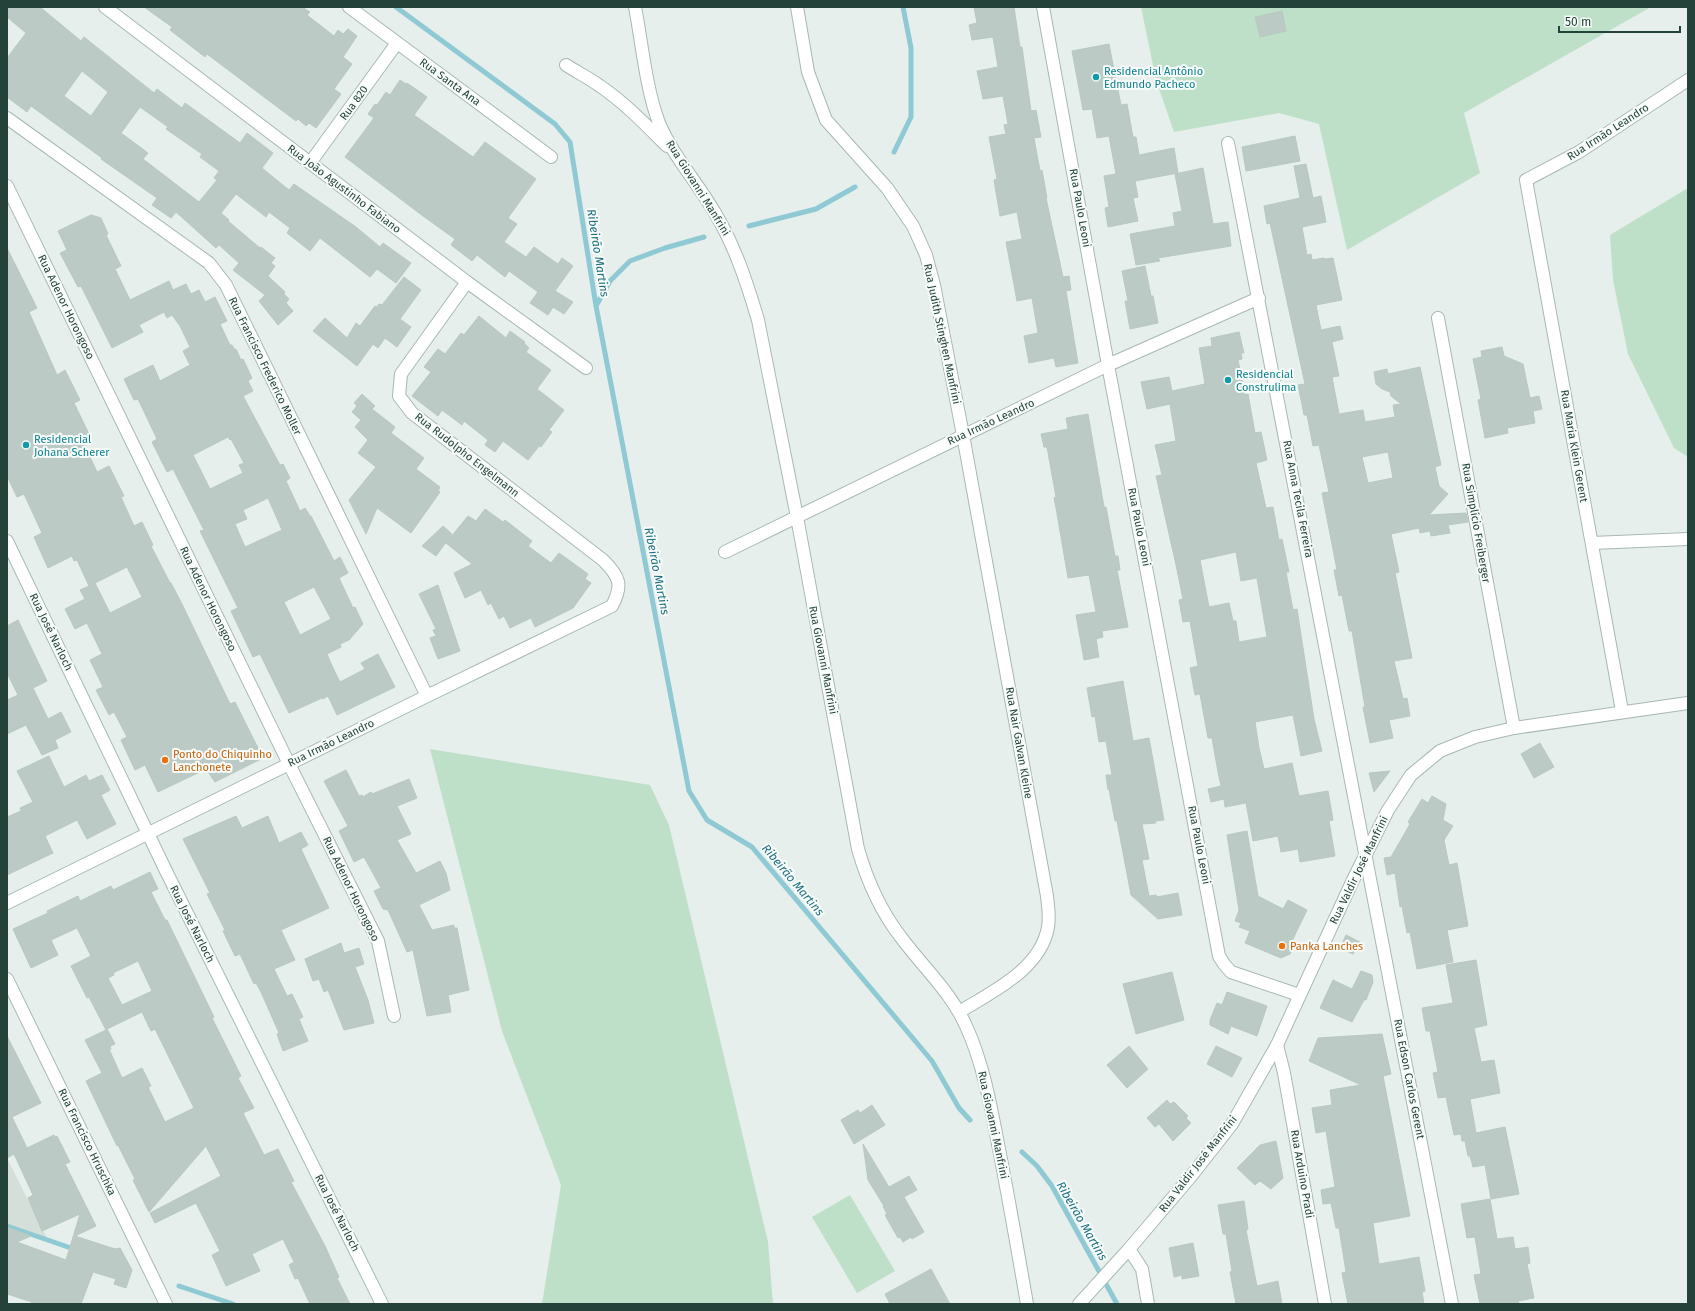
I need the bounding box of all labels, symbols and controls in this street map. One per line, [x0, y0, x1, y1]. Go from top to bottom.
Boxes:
scale bar [1559, 8, 1680, 34]
text: 50 m [1565, 15, 1591, 29]
street label: Rua Santa Ana [417, 56, 483, 108]
place label: Residencial Antônio Edmundo Pacheco [1104, 65, 1203, 91]
marker: Residencial Antônio Edmundo Pacheco [1091, 72, 1101, 82]
street label: Rua 820 [337, 83, 371, 123]
street label: Rua Irmão Leandro [1565, 101, 1651, 163]
street label: Rua Giovanni Manfrini [663, 138, 733, 238]
street label: Rua João Agustinho Fabiano [285, 142, 403, 236]
street label: Rua Paulo Leoni [1067, 168, 1093, 248]
water label: Ribeirão Martins [584, 208, 612, 298]
street label: Rua Adenor Horongoso [35, 252, 97, 362]
street label: Rua Judith Stinghen Manfrini [921, 263, 963, 405]
street label: Rua Francisco Frederico Moller [226, 295, 304, 438]
place label: Residencial Construlima [1236, 368, 1296, 394]
marker: Residencial Construlima [1223, 375, 1233, 385]
street label: Rua Maria Klein Gerent [1558, 389, 1590, 503]
street label: Rua Irmão Leandro [945, 396, 1037, 448]
street label: Rua Rudolpho Engelmann [412, 410, 522, 500]
place label: Residencial Johana Scherer [34, 433, 110, 459]
street label: Rua Anna Tecila Ferreira [1280, 439, 1316, 559]
marker: Residencial Johana Scherer [21, 440, 31, 450]
street label: Rua Simplício Freiberger [1459, 462, 1493, 585]
street label: Rua Paulo Leoni [1125, 487, 1153, 567]
water label: Ribeirão Martins [642, 526, 672, 616]
street label: Rua Adenor Horongoso [177, 544, 239, 654]
street label: Rua José Narloch [27, 591, 75, 673]
street label: Rua Giovanni Manfrini [806, 605, 840, 715]
street label: Rua Nair Galvan Kleine [1003, 686, 1035, 800]
street label: Rua Irmão Leandro [286, 716, 376, 770]
place label: Ponto do Chiquinho Lanchonete [173, 748, 272, 774]
marker: Ponto do Chiquinho Lanchonete [160, 755, 170, 765]
street label: Rua Paulo Leoni [1185, 805, 1213, 885]
street label: Rua Valdir José Manfrini [1327, 814, 1391, 926]
street label: Rua Adenor Horongoso [320, 834, 382, 944]
water label: Ribeirão Martins [759, 841, 827, 919]
street label: Rua José Narloch [167, 883, 217, 965]
place label: Panka Lanches [1290, 940, 1363, 953]
marker: Panka Lanches [1277, 941, 1287, 951]
street label: Rua Edson Carlos Gerent [1391, 1018, 1427, 1140]
street label: Rua Giovanni Manfrini [975, 1070, 1011, 1180]
street label: Rua Francisco Hruschka [55, 1086, 119, 1198]
street label: Rua Valdir José Manfrini [1156, 1113, 1240, 1215]
street label: Rua Arduino Pradi [1288, 1129, 1316, 1219]
street label: Rua José Narloch [312, 1172, 362, 1254]
water label: Ribeirão Martins [1054, 1179, 1111, 1263]

